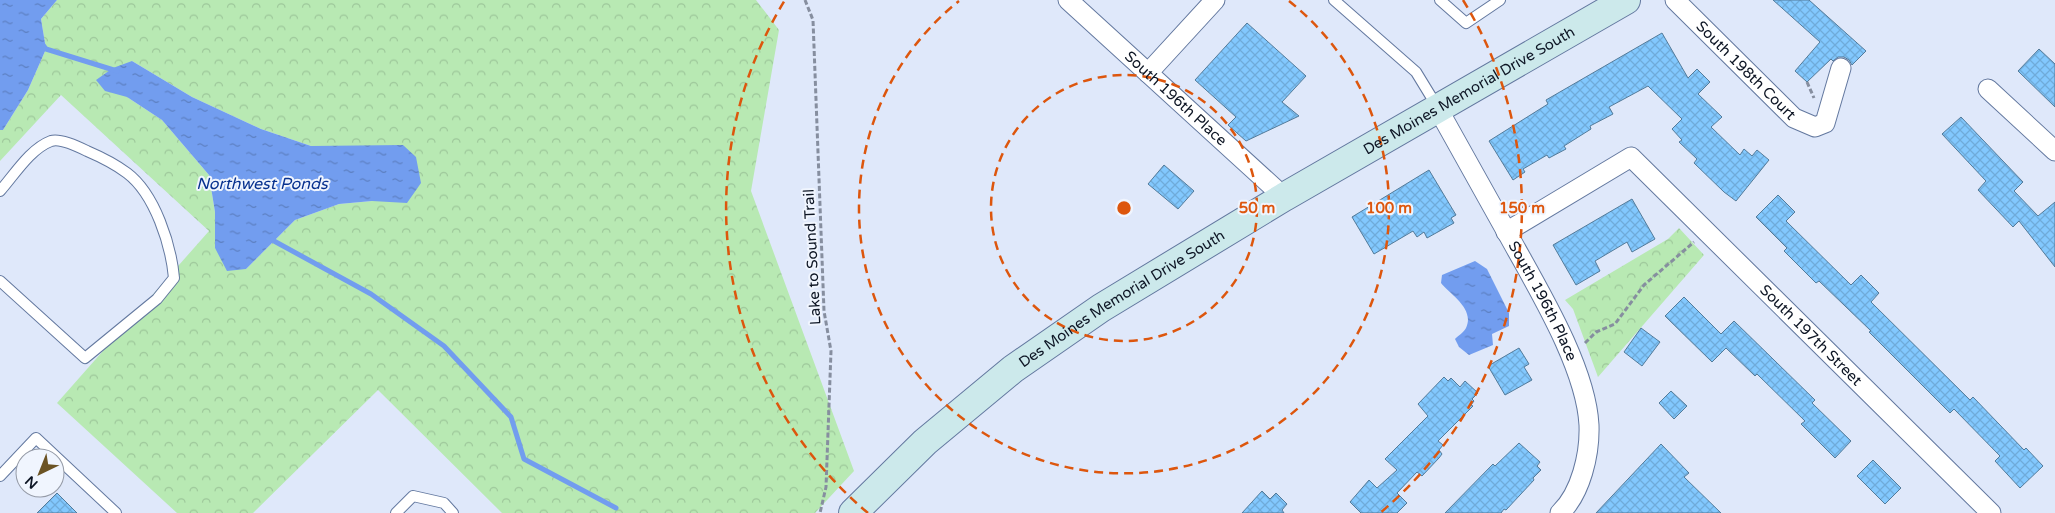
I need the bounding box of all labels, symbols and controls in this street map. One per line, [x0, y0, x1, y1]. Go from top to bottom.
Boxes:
street label: South 198th Court [1692, 17, 1800, 124]
street label: Des Moines Memorial Drive South [1360, 23, 1578, 158]
street label: South 196th Place [1121, 47, 1231, 149]
water label: Northwest Ponds [196, 174, 329, 194]
street label: Lake to Sound Trail [799, 189, 825, 325]
centre of rings [1115, 199, 1133, 217]
text: 50 m [1239, 199, 1275, 217]
text: 100 m [1366, 199, 1412, 217]
text: 150 m [1499, 199, 1545, 217]
street label: Des Moines Memorial Drive South [1015, 226, 1228, 371]
street label: South 196th Place [1505, 238, 1581, 363]
street label: South 197th Street [1756, 281, 1866, 390]
north arrow [15, 448, 65, 498]
text: N [22, 472, 41, 492]

